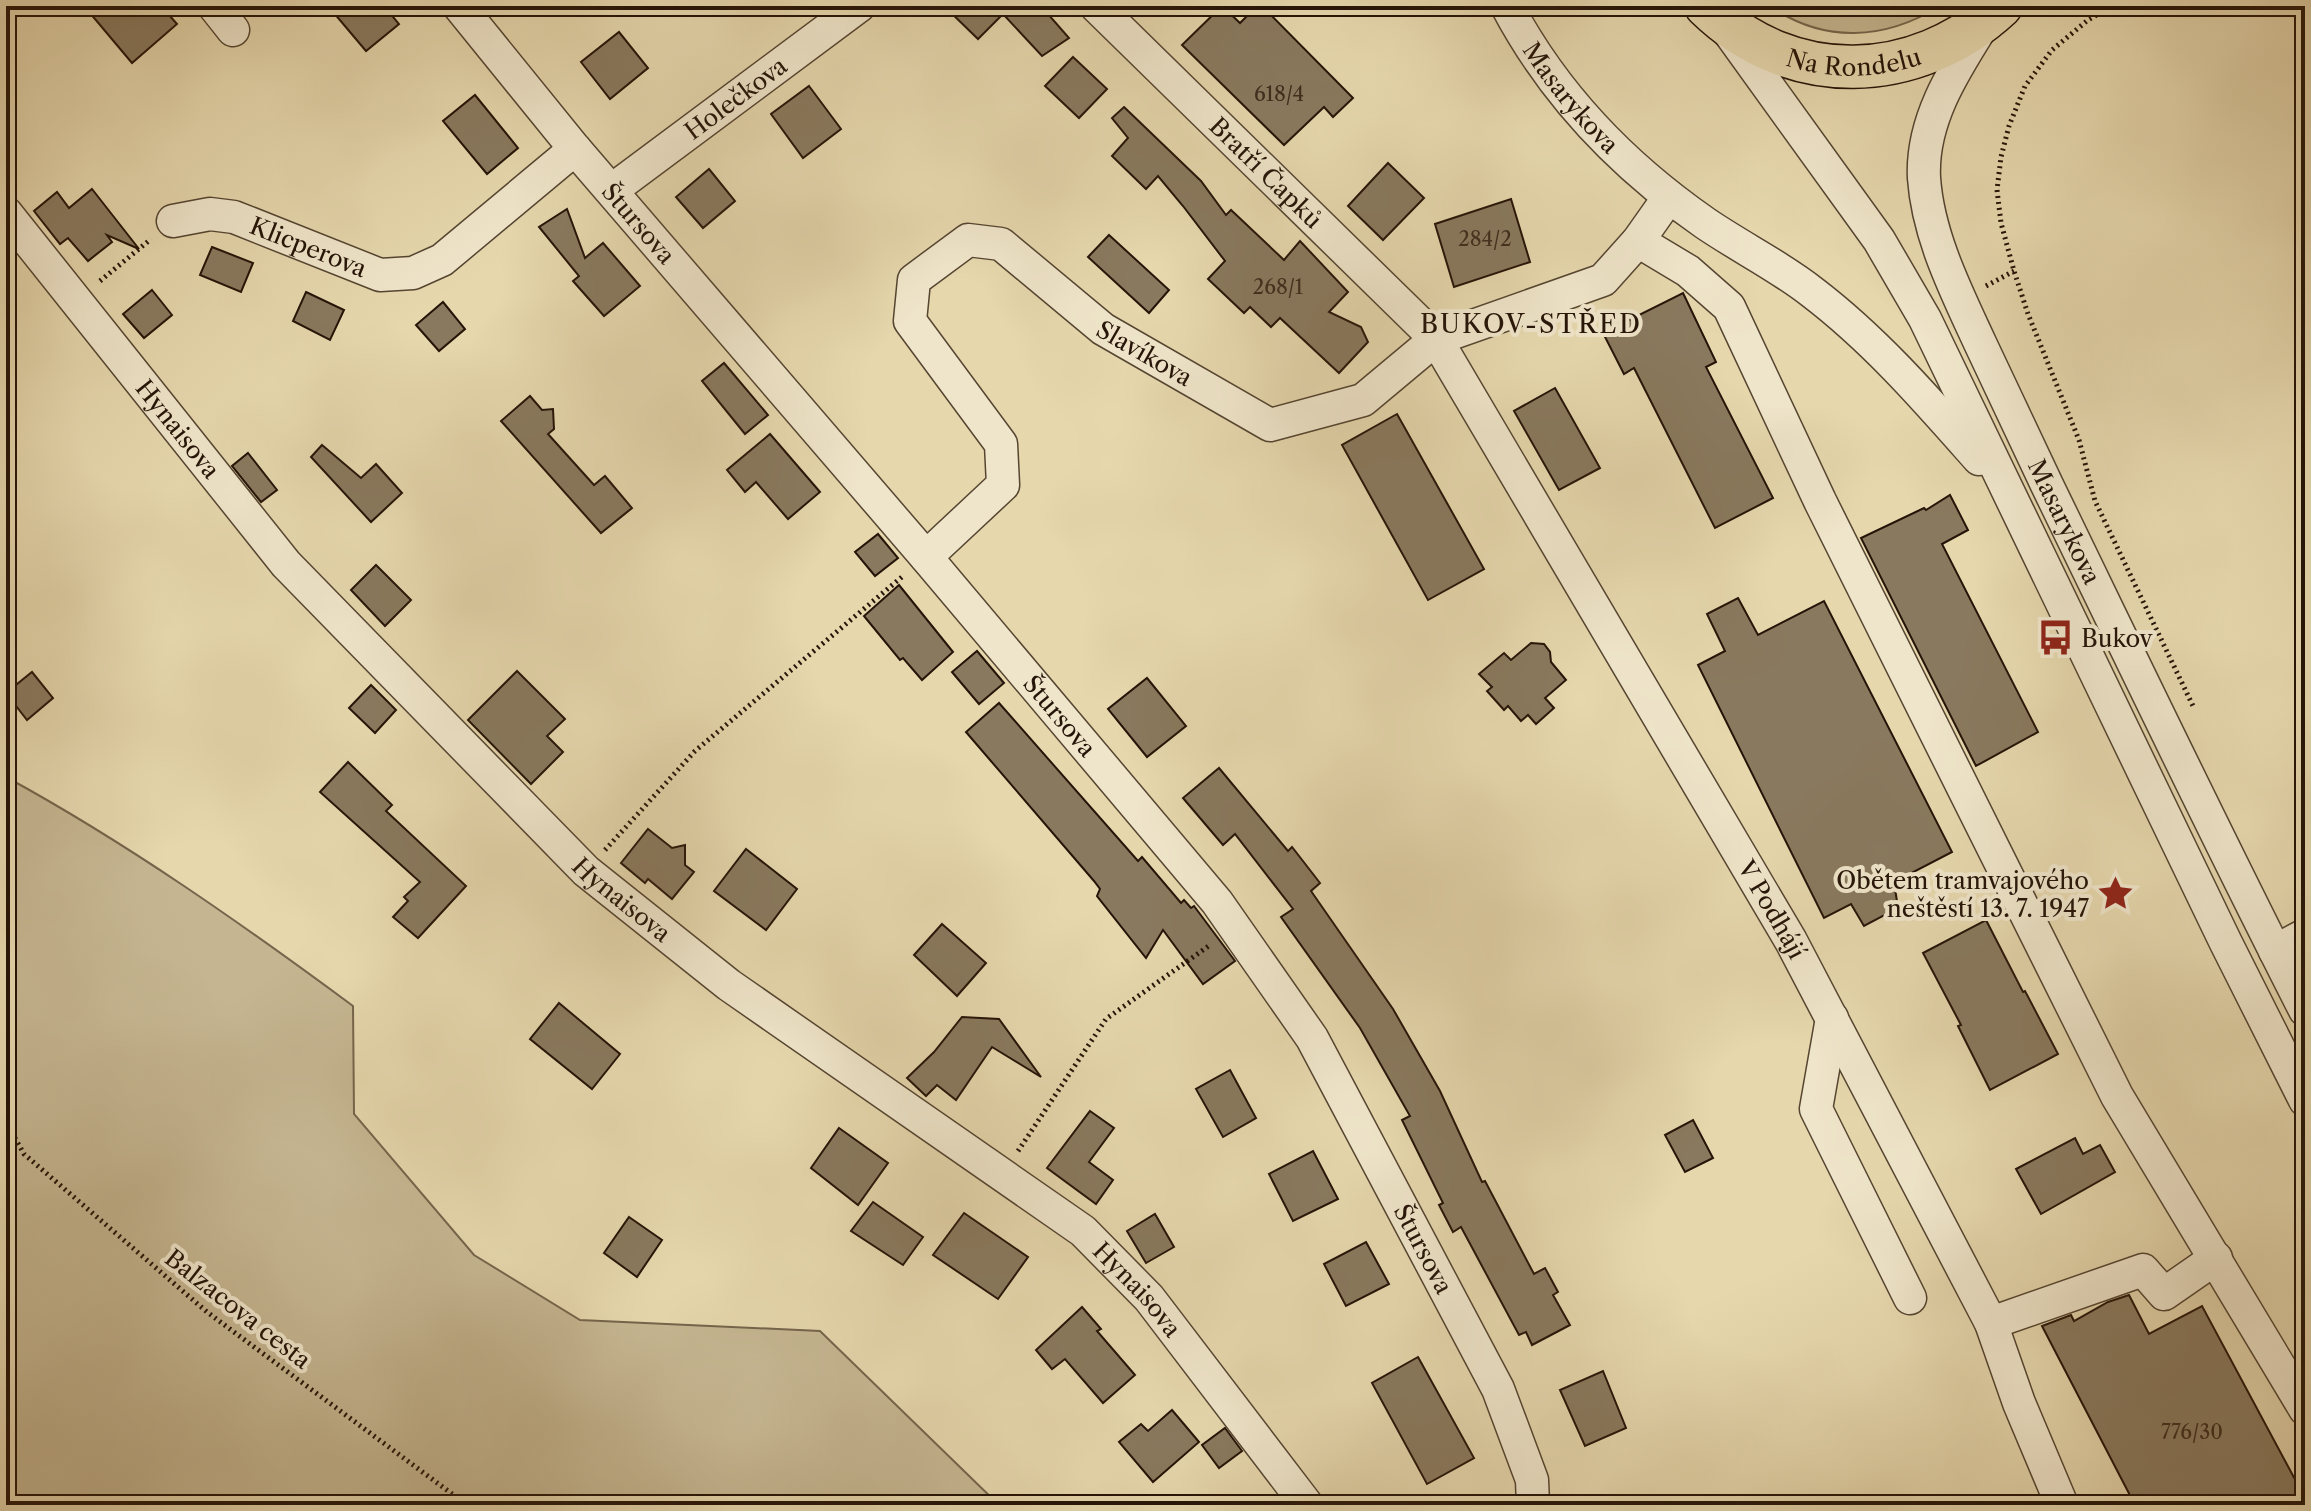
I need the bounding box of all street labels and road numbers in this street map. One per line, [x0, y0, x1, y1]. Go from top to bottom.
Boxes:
street label: Masarykova [1517, 36, 1625, 159]
street label: Na Rondelu [1783, 41, 1925, 81]
street label: Holečkova [679, 50, 793, 146]
street label: Bratří Čapků [1204, 111, 1329, 234]
street label: Štursova [596, 176, 682, 270]
street label: Klicperova [246, 210, 371, 283]
street label: Slavíkova [1092, 314, 1198, 392]
street label: Hynaisova [130, 374, 226, 484]
street label: Masarykova [2022, 454, 2107, 589]
street label: Štursova [1017, 669, 1103, 763]
street label: Hynaisova [566, 851, 677, 948]
street label: V Podhájí [1732, 854, 1812, 964]
street label: Štursova [1388, 1198, 1459, 1299]
street label: Hynaisova [1087, 1236, 1188, 1343]
street label: Balzacova cesta [159, 1243, 317, 1375]

